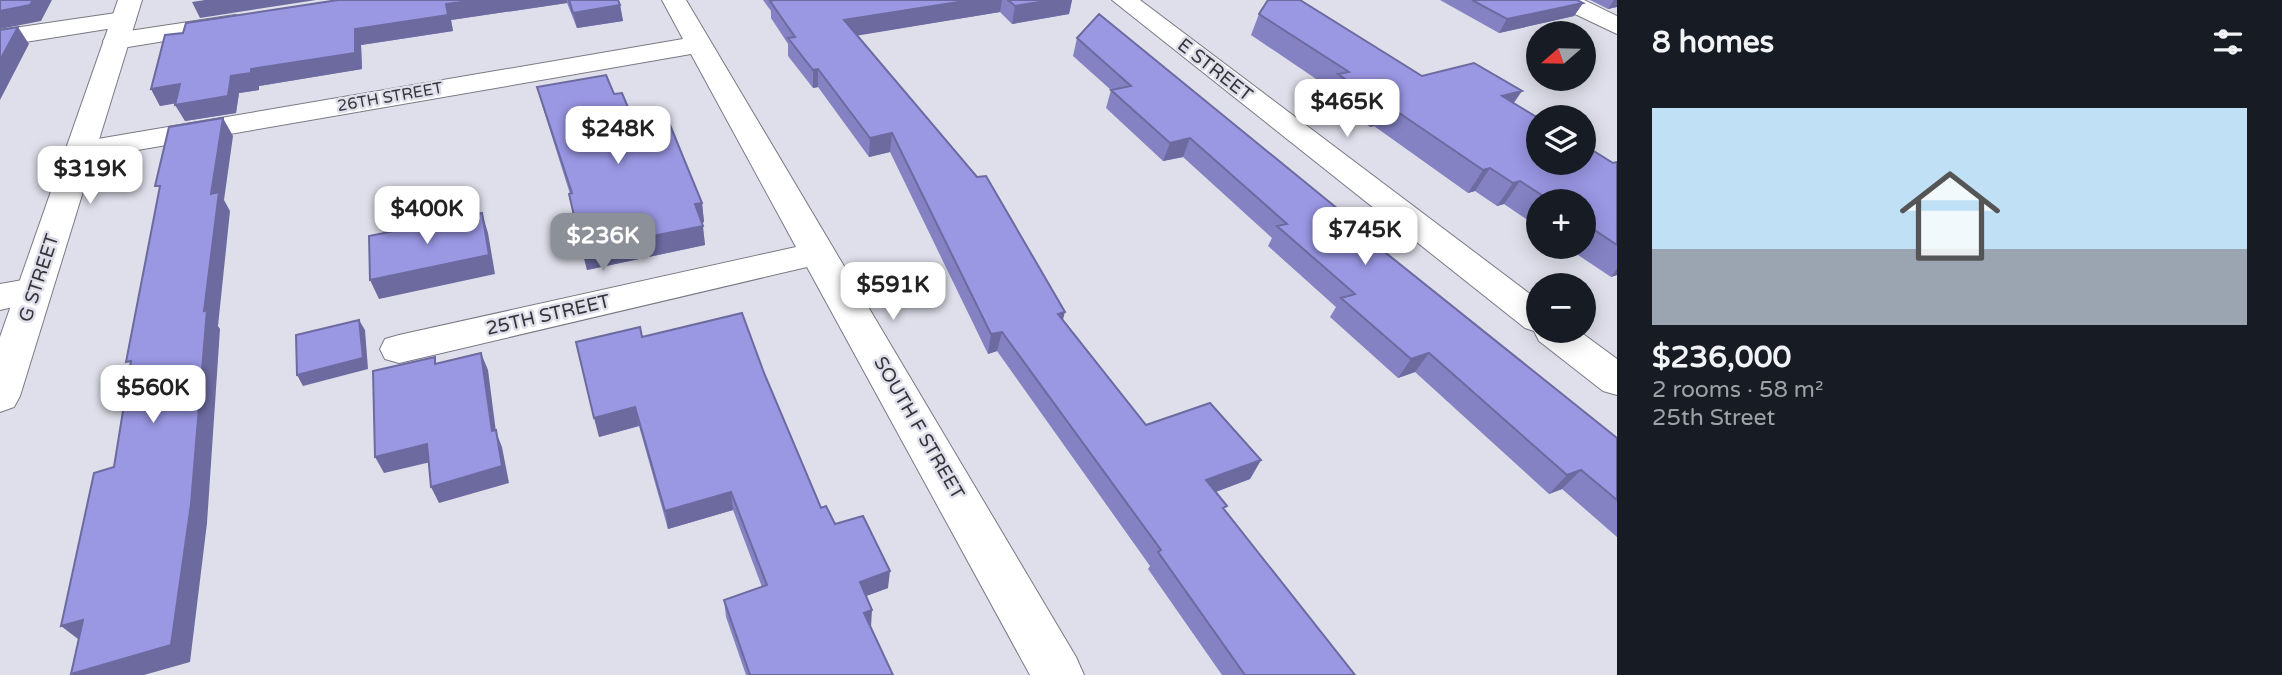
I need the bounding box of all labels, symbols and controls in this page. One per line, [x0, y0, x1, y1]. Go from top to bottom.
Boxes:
north arrow [1526, 21, 1596, 91]
map controls [1526, 21, 1596, 343]
icon: filters [2209, 23, 2247, 61]
text: 8 homes [1652, 24, 1774, 61]
street label: E STREET [1173, 34, 1257, 106]
street label: 26TH STREET [336, 78, 444, 116]
pin: $465K [1298, 80, 1396, 139]
text: $465K [1311, 88, 1383, 116]
button: layers [1526, 105, 1596, 175]
pin: $248K [569, 106, 667, 166]
text: $248K [582, 115, 654, 143]
pin: $319K [41, 146, 139, 206]
icon: home [1887, 153, 2013, 279]
text: $319K [54, 155, 126, 183]
pin: $400K [378, 187, 476, 246]
button: + [1526, 189, 1596, 259]
text: $400K [391, 195, 463, 223]
pin: $745K [1316, 208, 1414, 267]
pin: $236K [554, 214, 652, 273]
text: $745K [1329, 216, 1401, 244]
text: $236K [567, 222, 639, 250]
street label: G STREET [14, 231, 64, 325]
pin: $591K [844, 262, 942, 322]
text: $591K [857, 271, 929, 299]
button: − [1526, 273, 1596, 343]
street label: 25TH STREET [484, 290, 613, 340]
text: $236,000 [1652, 339, 1791, 376]
street label: SOUTH F STREET [869, 353, 969, 503]
pin: $560K [104, 366, 202, 425]
text: $560K [117, 374, 189, 402]
text: 2 rooms · 58 m² [1652, 376, 1823, 404]
text: 25th Street [1652, 404, 1775, 432]

